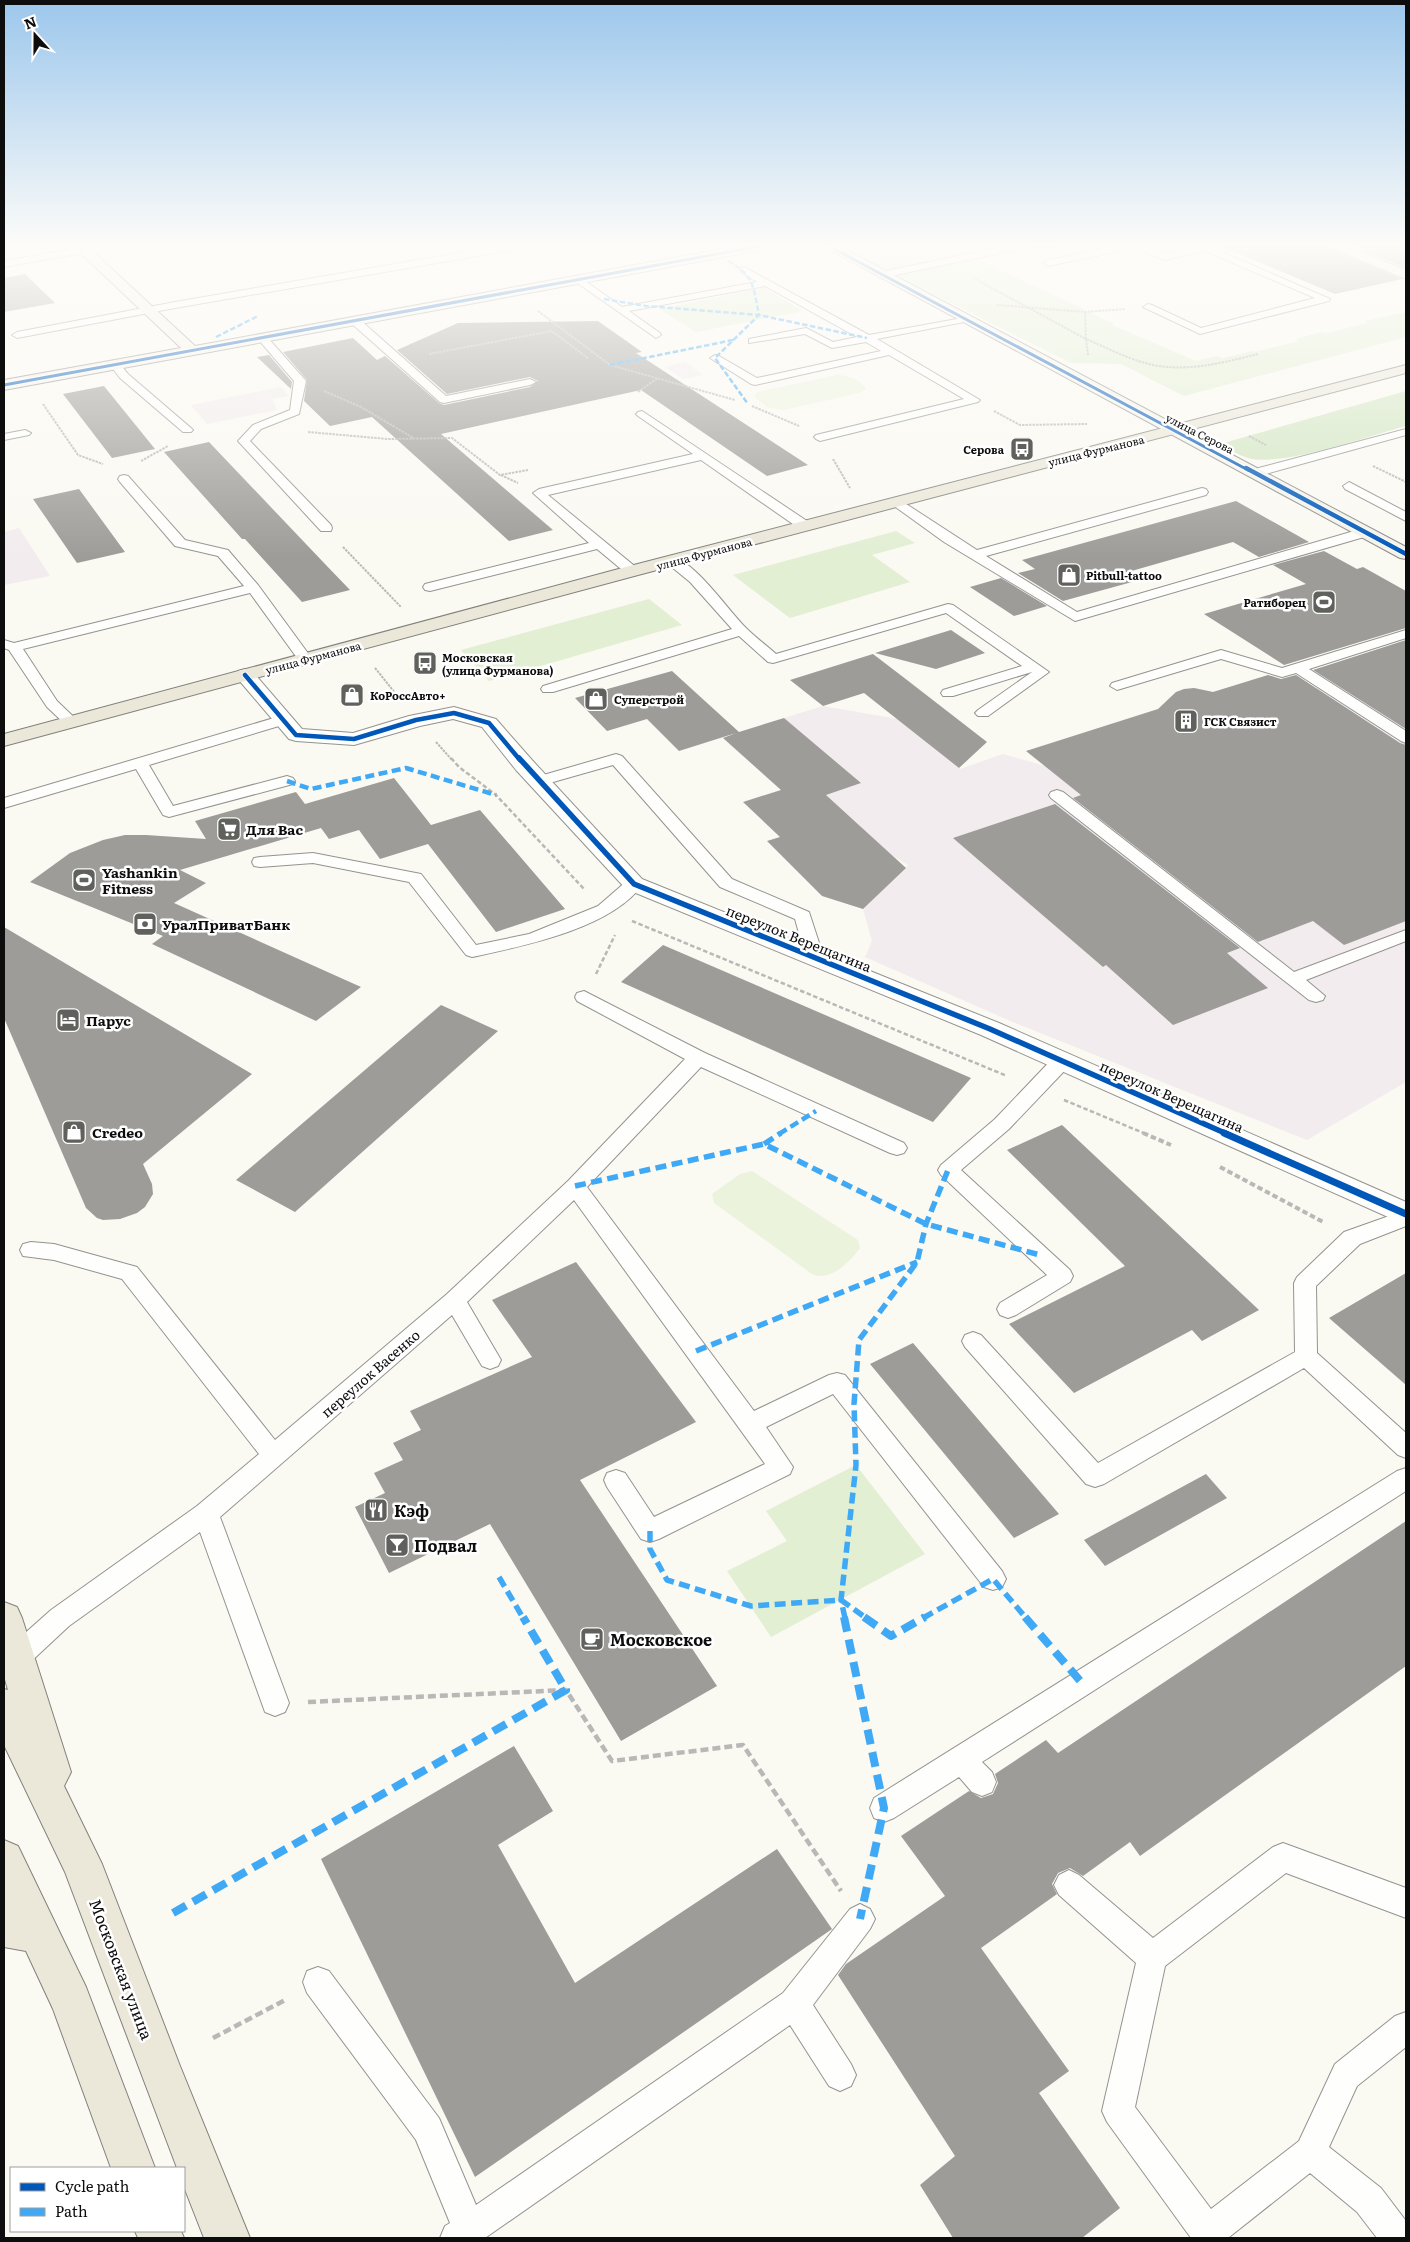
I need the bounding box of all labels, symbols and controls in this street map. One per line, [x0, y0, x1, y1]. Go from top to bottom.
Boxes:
north arrow [10, 10, 60, 60]
text: N [21, 10, 39, 33]
street label: улица Серова [1163, 409, 1237, 457]
street label: улица Фурманова [1046, 430, 1146, 470]
bus stop icon: Серова [1009, 436, 1035, 462]
place label: Серова [963, 441, 1005, 457]
street label: улица Фурманова [654, 533, 754, 573]
shop icon: Pitbull-tattoo [1056, 562, 1082, 588]
place label: Pitbull-tattoo [1086, 567, 1162, 583]
sports icon: Ратиборец [1311, 589, 1337, 615]
place label: Ратиборец [1244, 594, 1306, 610]
street label: улица Фурманова [263, 637, 363, 677]
place label: Московская (улица Фурманова) [442, 649, 554, 678]
bus stop icon: Московская (улица Фурманова) [412, 650, 438, 676]
shop icon: КоРоссАвто+ [339, 682, 365, 708]
shop icon: Суперстрой [583, 686, 609, 712]
place label: КоРоссАвто+ [370, 687, 446, 703]
place label: Суперстрой [614, 691, 684, 707]
building icon: ГСК Связист [1173, 708, 1199, 734]
place label: ГСК Связист [1204, 713, 1277, 729]
supermarket icon: Для Вас [216, 816, 242, 842]
place label: Для Вас [246, 819, 303, 839]
place label: Yashankin Fitness [102, 862, 178, 898]
sports icon: Yashankin Fitness [71, 867, 97, 893]
street label: переулок Верещагина [723, 900, 875, 977]
bank icon: УралПриватБанк [132, 911, 158, 937]
place label: УралПриватБанк [162, 914, 290, 934]
hotel icon: Парус [55, 1007, 81, 1033]
place label: Парус [86, 1010, 131, 1030]
street label: переулок Верещагина [1097, 1055, 1248, 1137]
shop icon: Credeo [61, 1119, 87, 1145]
place label: Credeo [92, 1122, 143, 1142]
street label: переулок Васенко [316, 1324, 424, 1422]
restaurant icon: Кэф [363, 1497, 389, 1523]
place label: Кэф [394, 1498, 429, 1522]
bar icon: Подвал [384, 1532, 410, 1558]
place label: Подвал [414, 1533, 477, 1557]
cafe icon: Московское [579, 1626, 605, 1652]
place label: Московское [610, 1627, 712, 1651]
street label: Московская улица [84, 1895, 160, 2043]
legend [10, 2167, 185, 2232]
text: Cycle path [55, 2174, 130, 2197]
text: Path [55, 2199, 88, 2222]

